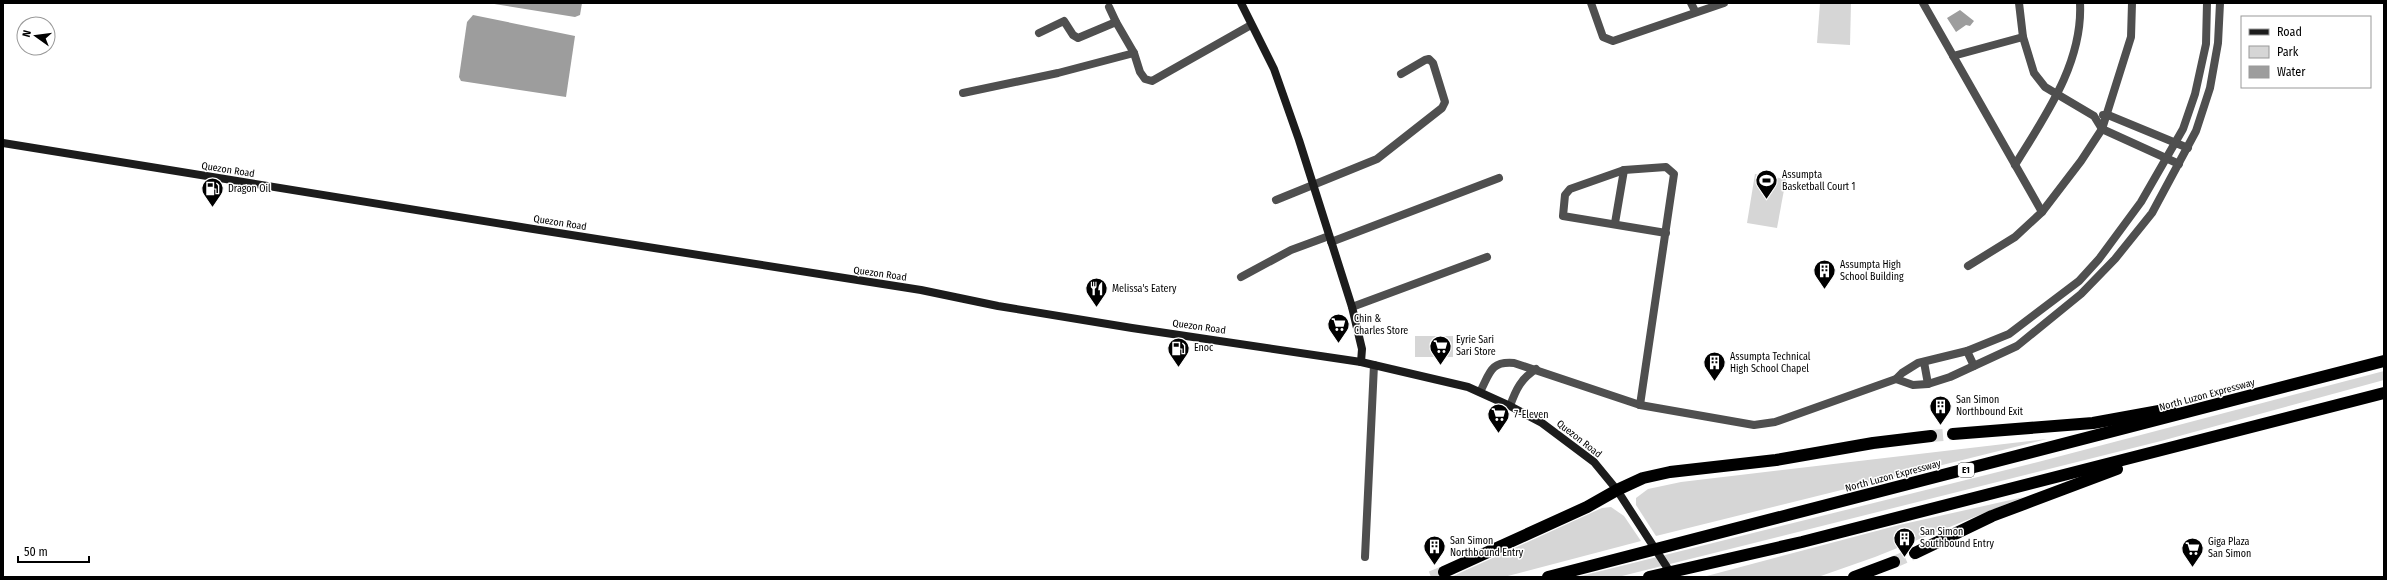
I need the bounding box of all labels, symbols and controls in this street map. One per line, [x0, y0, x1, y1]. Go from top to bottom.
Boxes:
north arrow [16, 16, 56, 56]
legend [2241, 16, 2371, 88]
text: Road [2277, 25, 2302, 39]
text: N [20, 29, 34, 38]
text: Park [2277, 45, 2299, 59]
text: Water [2277, 65, 2306, 79]
street label: Quezon Road [200, 160, 256, 180]
sports icon: Assumpta Basketball Court 1 [1753, 168, 1779, 201]
place label: Assumpta Basketball Court 1 [1782, 169, 1855, 193]
fuel station icon: Dragon Oil [200, 176, 226, 209]
place label: Dragon Oil [228, 183, 271, 195]
street label: Quezon Road [532, 213, 588, 233]
building icon: Assumpta High School Building [1812, 258, 1838, 291]
place label: Assumpta High School Building [1840, 259, 1904, 283]
street label: Quezon Road [852, 264, 908, 284]
restaurant icon: Melissa's Eatery [1084, 276, 1110, 309]
place label: Melissa's Eatery [1112, 283, 1177, 295]
supermarket icon: Chin & Charles Store [1326, 312, 1352, 345]
place label: Chin & Charles Store [1354, 313, 1408, 337]
street label: Quezon Road [1171, 317, 1227, 337]
supermarket icon: Eyrie Sari Sari Store [1427, 333, 1453, 366]
place label: Eyrie Sari Sari Store [1456, 334, 1496, 358]
fuel station icon: Enoc [1165, 335, 1191, 368]
place label: Enoc [1194, 342, 1214, 354]
building icon: Assumpta Technical High School Chapel [1701, 350, 1727, 383]
place label: Assumpta Technical High School Chapel [1730, 351, 1811, 375]
street label: North Luzon Expressway [2158, 376, 2257, 414]
building icon: San Simon Northbound Exit [1928, 393, 1954, 426]
place label: San Simon Northbound Exit [1956, 394, 2024, 418]
supermarket icon: 7-Eleven [1486, 402, 1512, 435]
place label: 7-Eleven [1514, 409, 1548, 421]
street label: Quezon Road [1554, 418, 1604, 460]
street label: North Luzon Expressway [1844, 457, 1943, 495]
road number: E1 [1958, 463, 1974, 477]
building icon: San Simon Southbound Entry [1891, 525, 1917, 558]
place label: San Simon Southbound Entry [1920, 526, 1994, 550]
building icon: San Simon Northbound Entry [1422, 534, 1448, 567]
place label: San Simon Northbound Entry [1450, 535, 1524, 559]
supermarket icon: Giga Plaza San Simon [2179, 535, 2205, 568]
place label: Giga Plaza San Simon [2208, 536, 2251, 560]
scale bar [18, 538, 89, 564]
text: 50 m [24, 545, 48, 559]

